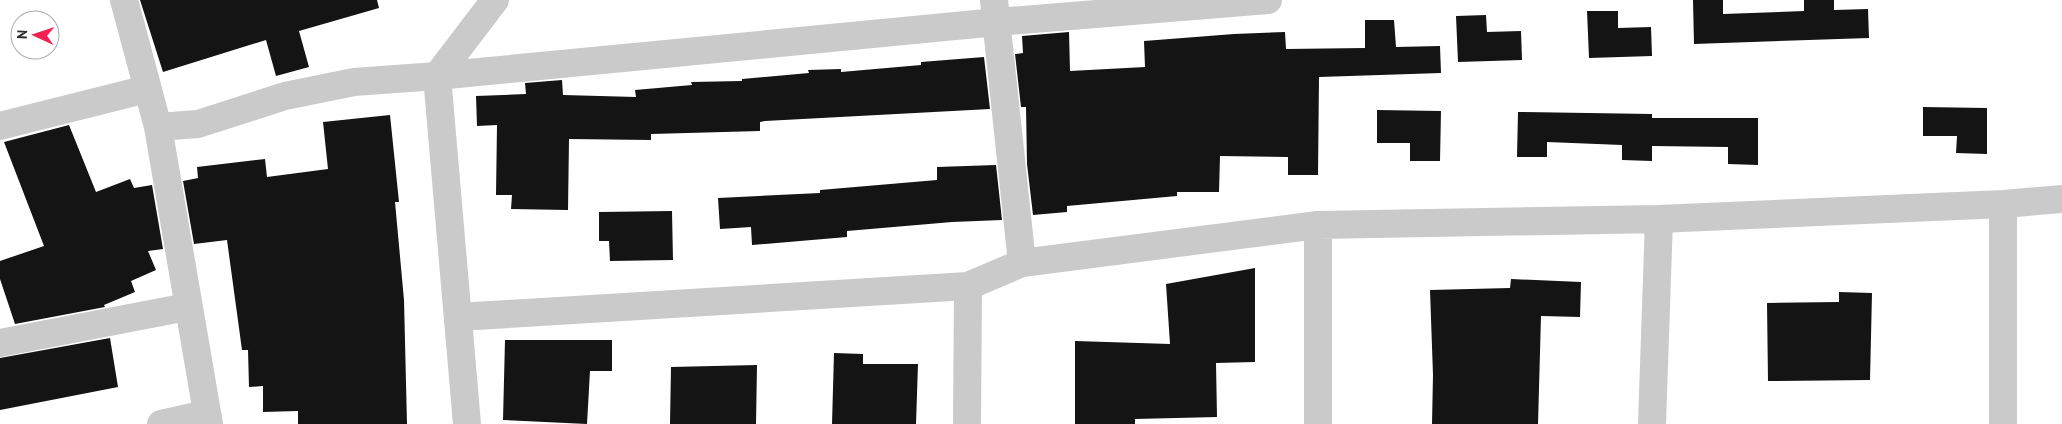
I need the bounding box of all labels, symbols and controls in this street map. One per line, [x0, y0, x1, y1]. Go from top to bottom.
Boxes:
north arrow [10, 10, 60, 60]
text: N [13, 29, 31, 39]

